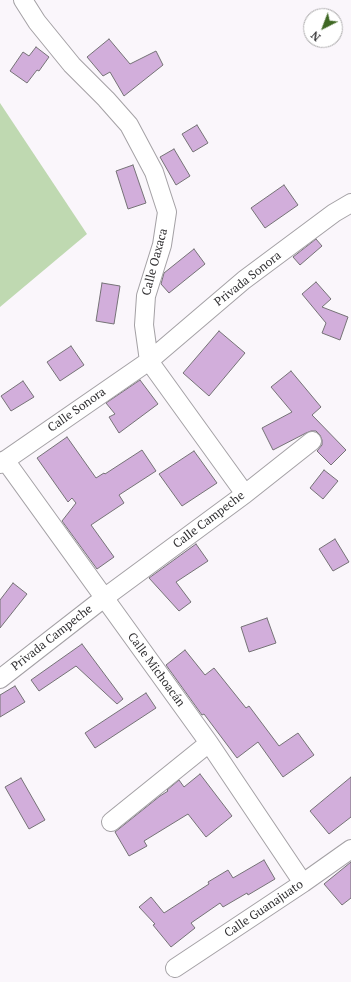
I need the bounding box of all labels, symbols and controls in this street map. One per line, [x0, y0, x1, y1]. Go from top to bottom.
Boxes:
north arrow [303, 8, 343, 48]
text: N [308, 28, 323, 44]
street label: Calle Oaxaca [139, 227, 171, 297]
street label: Privada Sonora [212, 249, 284, 309]
street label: Calle Sonora [45, 385, 109, 435]
street label: Calle Campeche [170, 488, 248, 552]
street label: Privada Campeche [9, 602, 95, 674]
street label: Calle Michoacán [124, 630, 188, 710]
street label: Calle Guanajuato [222, 877, 306, 941]

